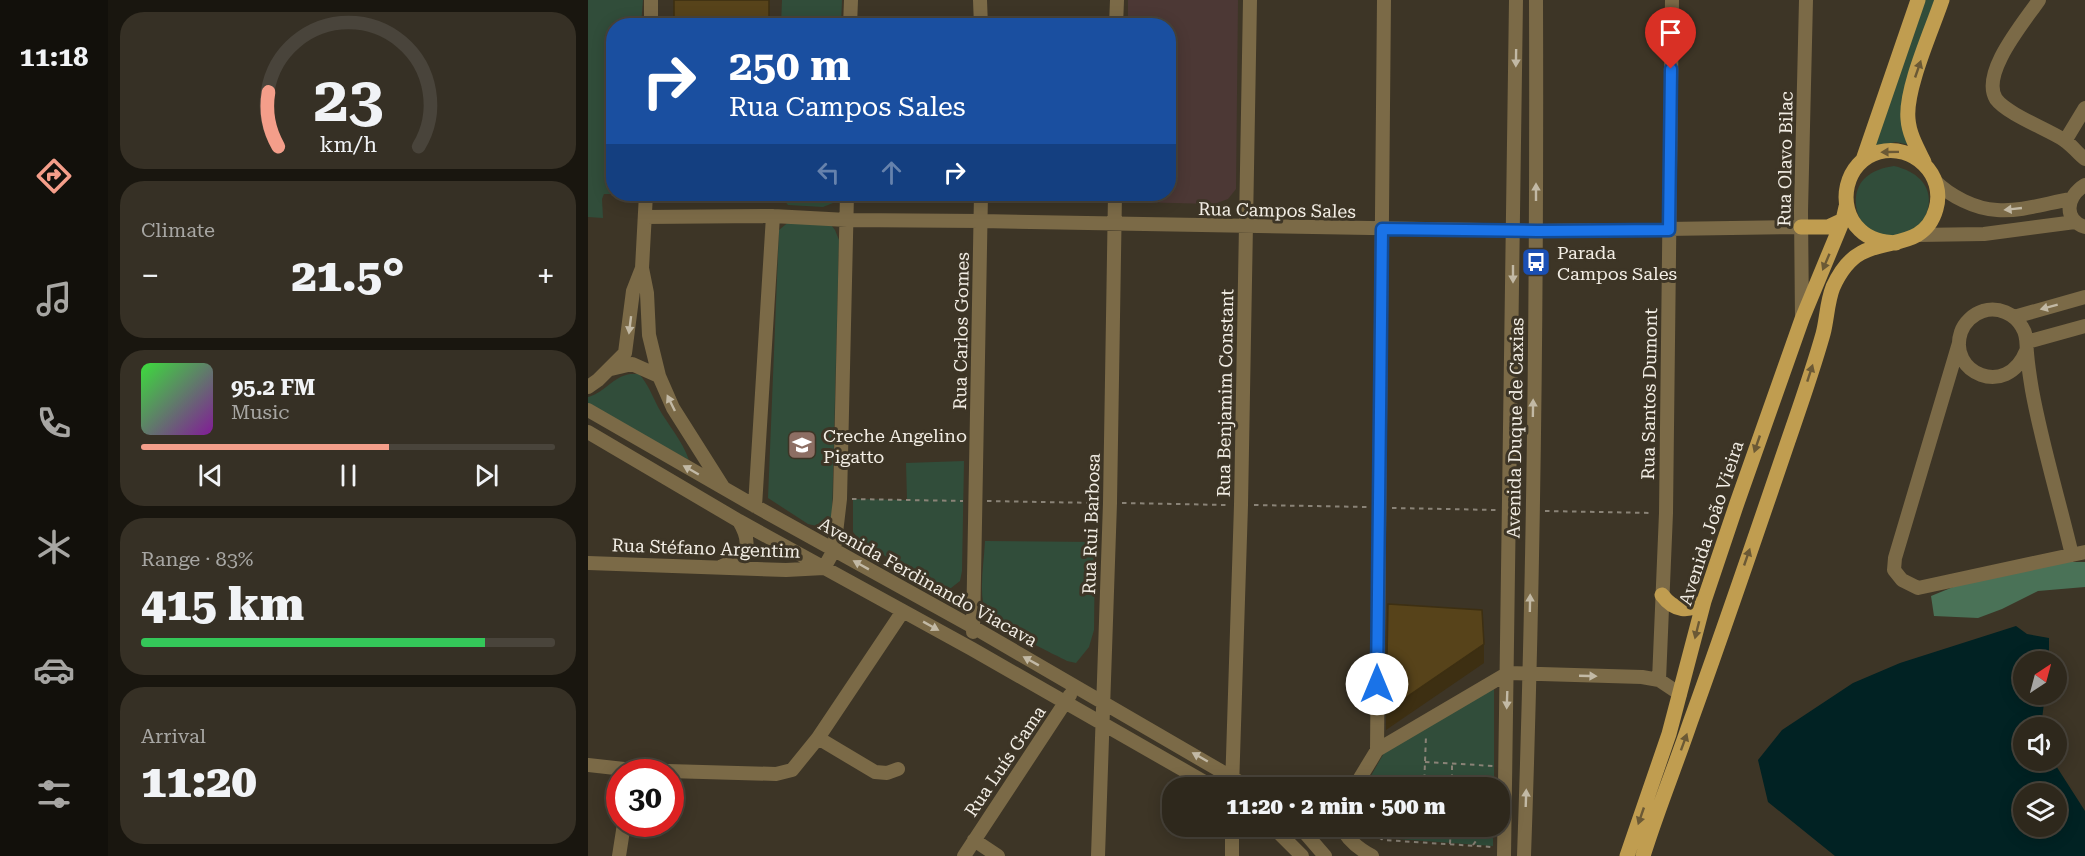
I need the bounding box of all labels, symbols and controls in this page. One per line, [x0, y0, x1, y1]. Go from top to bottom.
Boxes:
pin [1645, 7, 1696, 69]
icon: arrive [1654, 16, 1687, 49]
text: 11:18 [20, 41, 88, 73]
text: 250 m [729, 41, 851, 90]
icon: right [630, 42, 708, 120]
one-way arrow [1511, 49, 1521, 68]
one-way arrow [1913, 60, 1923, 78]
text: 23 [313, 64, 383, 137]
text: Rua Campos Sales [729, 91, 966, 123]
street label: Rua Olavo Bilac [1773, 91, 1797, 227]
text: km/h [319, 133, 377, 158]
one-way arrow [1880, 147, 1899, 157]
icon: directions [33, 155, 75, 197]
icon: left [812, 156, 845, 189]
icon: ahead [875, 156, 908, 189]
icon: right [938, 156, 971, 189]
one-way arrow [1532, 182, 1541, 201]
street label: Rua Campos Sales [1198, 198, 1356, 222]
one-way arrow [2004, 204, 2023, 213]
text: Climate [141, 218, 215, 242]
place label: Parada Campos Sales [1557, 242, 1677, 284]
bus stop icon: Parada Campos Sales [1520, 246, 1552, 278]
text: 21.5° [291, 249, 405, 302]
street label: Rua Carlos Gomes [949, 252, 973, 410]
one-way arrow [1821, 253, 1831, 271]
text: − [141, 256, 159, 295]
text: + [537, 256, 555, 295]
one-way arrow [1508, 265, 1518, 284]
icon: music [33, 278, 75, 320]
street label: Rua Benjamim Constant [1213, 288, 1237, 497]
one-way arrow [2040, 303, 2058, 312]
street label: Rua Santos Dumont [1637, 308, 1661, 480]
one-way arrow [625, 315, 634, 334]
street label: Avenida Duque de Caxias [1503, 317, 1527, 539]
one-way arrow [1806, 364, 1816, 382]
text: 95.2 FM [231, 375, 315, 400]
one-way arrow [667, 395, 676, 412]
one-way arrow [1528, 398, 1538, 417]
text: Music [231, 400, 290, 424]
icon: phone [33, 402, 75, 444]
place label: Creche Angelino Pigatto [823, 425, 967, 467]
school or university icon: Creche Angelino Pigatto [786, 429, 818, 461]
one-way arrow [1752, 435, 1761, 453]
street label: Avenida João Vieira [1674, 438, 1748, 608]
street label: Rua Rui Barbosa [1078, 453, 1104, 595]
icon: previous [194, 459, 227, 492]
icon: pause [332, 459, 365, 492]
icon: next [470, 459, 503, 492]
one-way arrow [683, 464, 699, 475]
street label: Avenida Ferdinando Viacava [815, 513, 1041, 651]
icon: climate [33, 526, 75, 568]
street label: Rua Stéfano Argentim [611, 534, 801, 562]
text: Range · 83% [141, 547, 253, 571]
one-way arrow [1743, 548, 1753, 566]
one-way arrow [852, 560, 869, 570]
text: 415 km [141, 578, 304, 631]
one-way arrow [1525, 593, 1535, 612]
one-way arrow [1691, 620, 1701, 639]
one-way arrow [923, 621, 940, 631]
icon: car [33, 649, 75, 691]
north arrow [2013, 651, 2067, 705]
map controls [2013, 651, 2067, 837]
position arrow [1345, 652, 1409, 716]
one-way arrow [1022, 656, 1039, 666]
one-way arrow [1579, 671, 1598, 681]
one-way arrow [1502, 691, 1512, 710]
street label: Rua Luís Gama [960, 701, 1050, 820]
button: sound [2013, 717, 2067, 771]
text: Arrival [141, 724, 206, 748]
one-way arrow [1679, 733, 1689, 751]
one-way arrow [1191, 752, 1208, 762]
text: 11:20 [141, 755, 257, 808]
speed limit sign: 30 [606, 759, 684, 837]
icon: filters [33, 773, 75, 815]
button: layers [2013, 783, 2067, 837]
one-way arrow [1521, 788, 1530, 807]
text: 11:20 · 2 min · 500 m [1226, 794, 1446, 819]
one-way arrow [1635, 807, 1645, 825]

